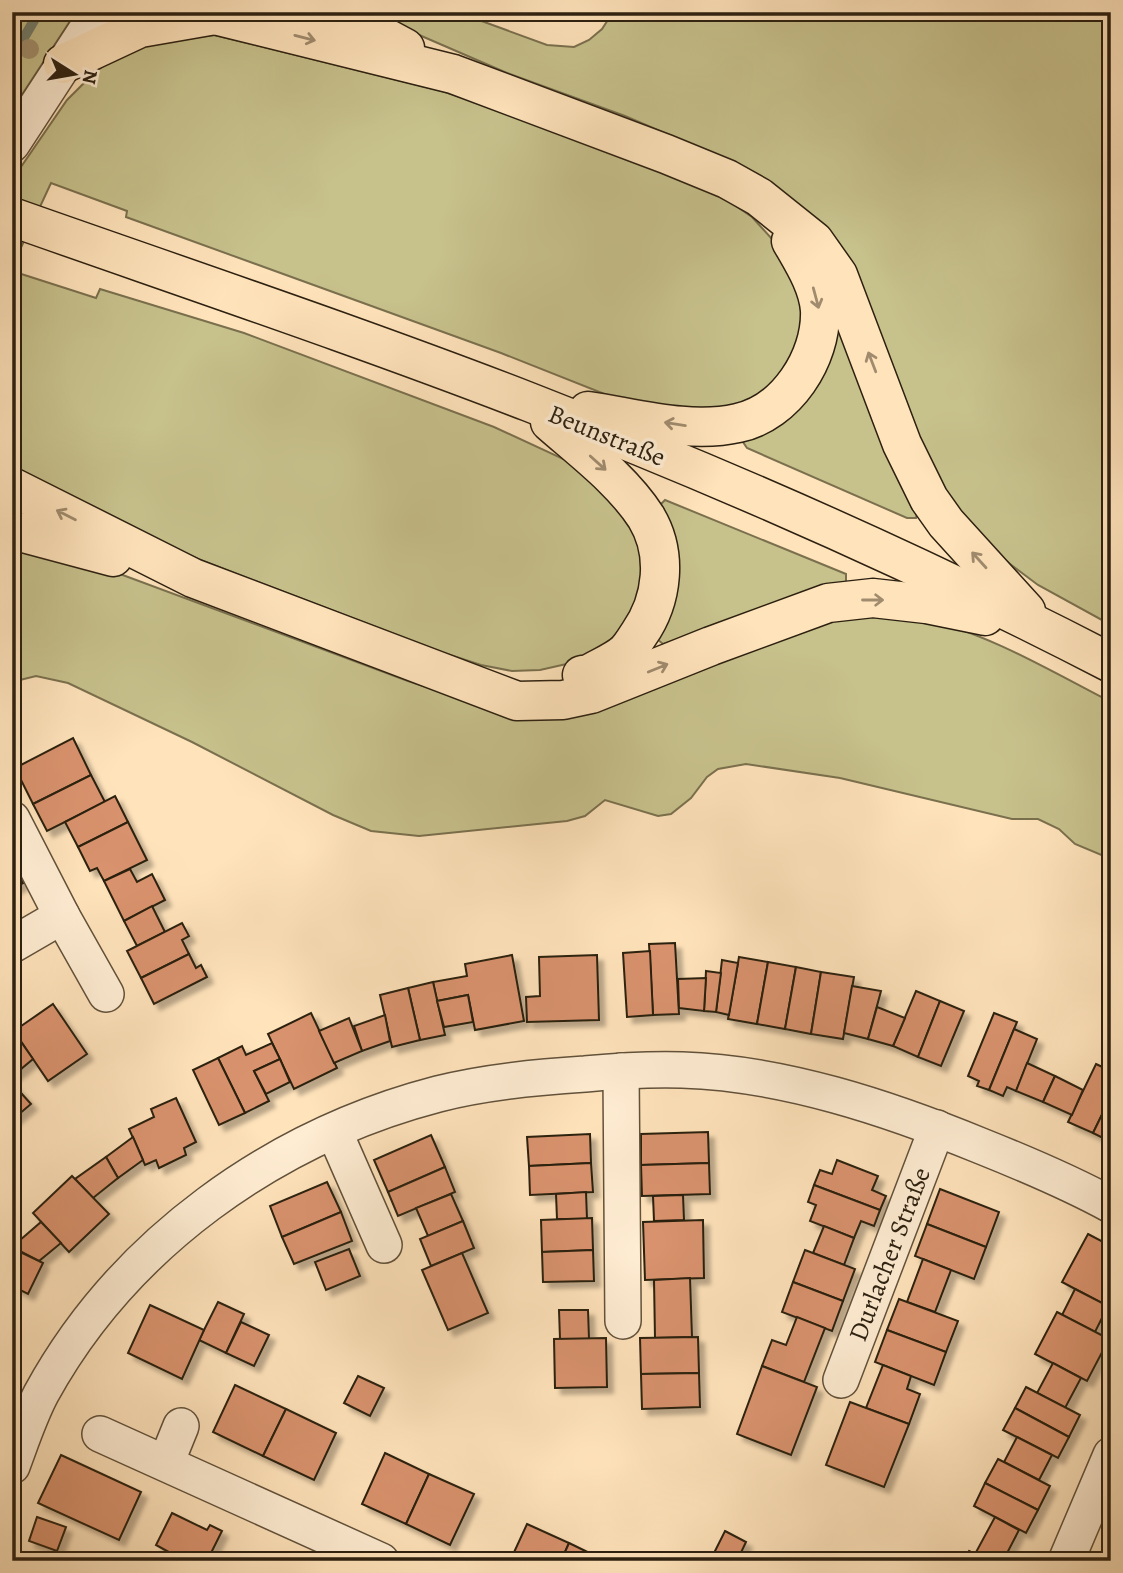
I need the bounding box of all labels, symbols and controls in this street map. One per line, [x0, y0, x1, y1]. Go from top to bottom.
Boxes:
one-way arrow [294, 32, 316, 45]
north arrow [38, 38, 108, 108]
text: N [76, 68, 104, 86]
one-way arrow [811, 287, 824, 309]
one-way arrow [865, 352, 878, 373]
street label: Beunstraße [543, 396, 670, 475]
one-way arrow [664, 417, 687, 430]
one-way arrow [588, 455, 606, 471]
one-way arrow [56, 507, 77, 521]
one-way arrow [970, 552, 987, 569]
one-way arrow [861, 593, 884, 607]
one-way arrow [646, 660, 668, 673]
street label: Durlacher Straße [840, 1162, 939, 1346]

